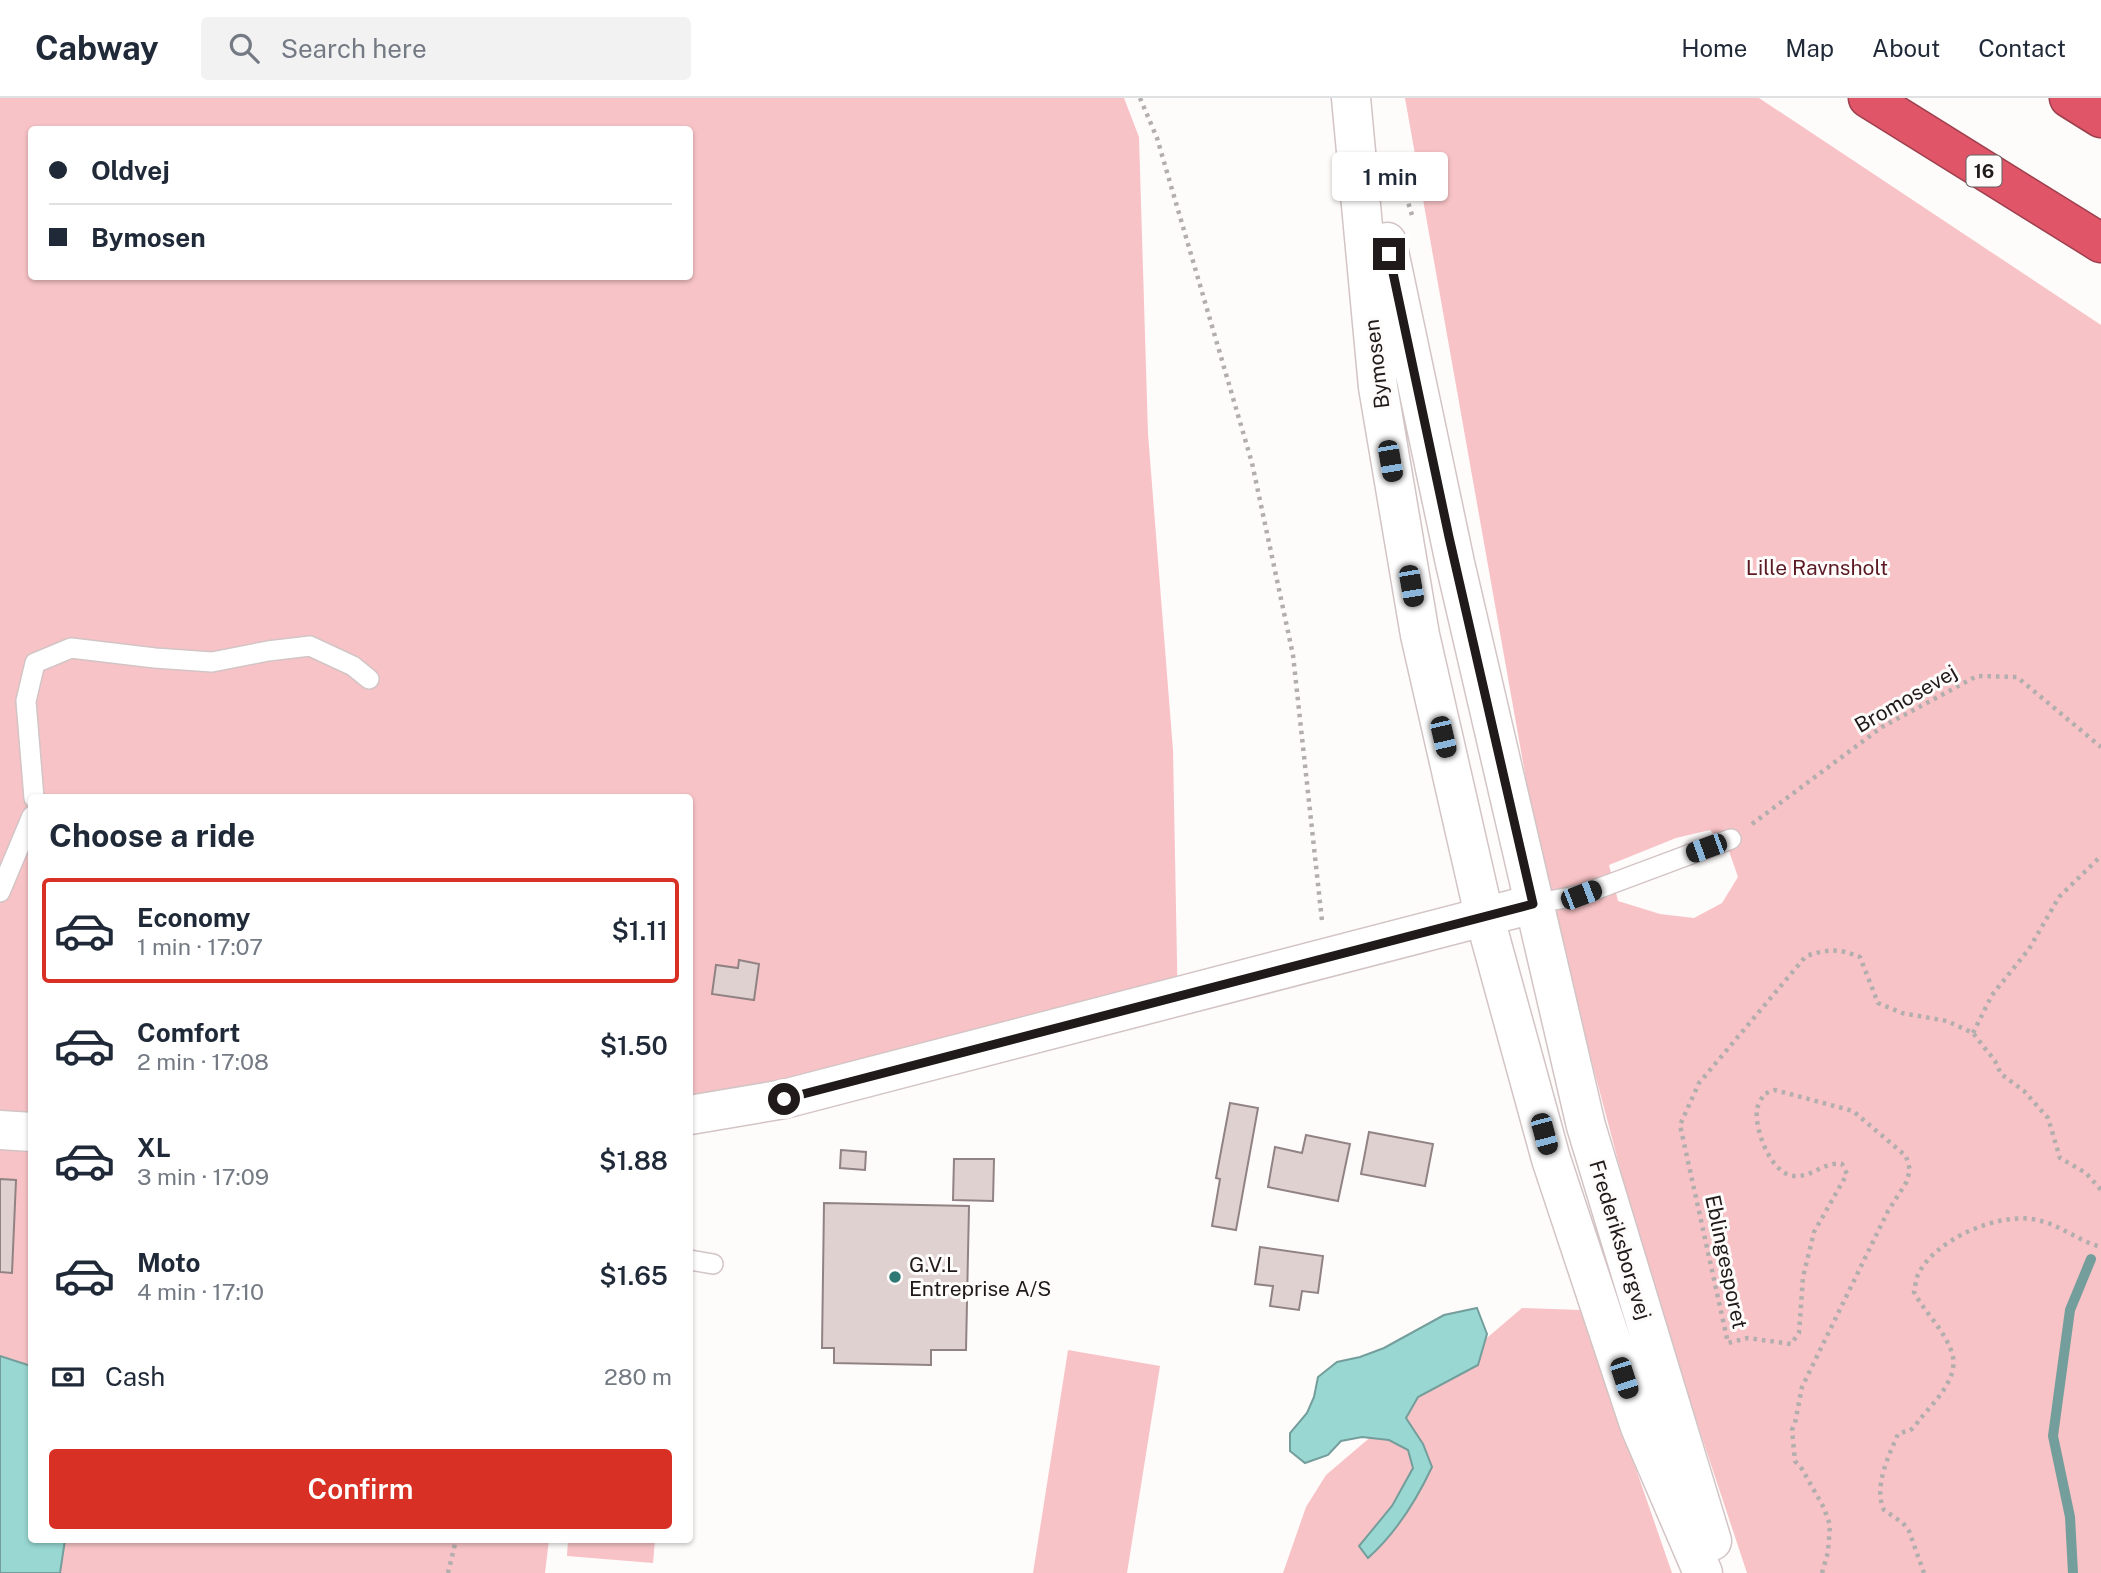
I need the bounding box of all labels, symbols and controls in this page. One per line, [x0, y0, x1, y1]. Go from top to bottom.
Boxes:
search box [201, 17, 691, 80]
text: Cabway [35, 29, 159, 67]
icon: search [225, 29, 263, 67]
text: Search here [281, 33, 427, 64]
text: Home [1681, 34, 1747, 62]
text: Map [1785, 34, 1834, 62]
text: About [1872, 34, 1940, 62]
text: Contact [1978, 34, 2066, 62]
callout: 1 min [1331, 152, 1447, 202]
text: Oldvej [91, 155, 170, 186]
road number: 16 [1966, 156, 2002, 186]
text: 1 min [1363, 163, 1417, 190]
text: Bymosen [91, 222, 206, 253]
route end [1373, 238, 1405, 270]
street label: Bymosen [1359, 318, 1394, 410]
car [1377, 438, 1404, 484]
park label: Lille Ravnsholt [1746, 555, 1888, 580]
car [1398, 563, 1425, 609]
street label: Bromosevej [1850, 659, 1961, 738]
car [1429, 714, 1458, 760]
text: Choose a ride [49, 817, 255, 854]
car [1683, 831, 1730, 865]
car [1558, 878, 1605, 912]
icon: car [53, 899, 116, 962]
text: Economy [137, 902, 250, 933]
text: $1.11 [611, 915, 668, 946]
text: 1 min · 17:07 [137, 933, 263, 960]
icon: car [53, 1014, 116, 1077]
text: Comfort [137, 1017, 240, 1048]
text: $1.50 [600, 1030, 668, 1061]
text: 2 min · 17:08 [137, 1048, 269, 1075]
route start [768, 1083, 800, 1115]
car [1529, 1111, 1560, 1157]
icon: car [53, 1129, 116, 1192]
text: XL [137, 1132, 171, 1163]
text: $1.88 [599, 1145, 668, 1176]
street label: Frederiksborgvej [1584, 1157, 1657, 1323]
text: 3 min · 17:09 [137, 1163, 269, 1190]
street label: Eblingesporet [1700, 1193, 1753, 1331]
icon: car [53, 1244, 116, 1307]
text: Moto [137, 1247, 200, 1278]
place label: G.V.L Entreprise A/S [909, 1252, 1051, 1301]
text: $1.65 [599, 1260, 668, 1291]
marker: G.V.L Entreprise A/S [887, 1269, 903, 1285]
text: 4 min · 17:10 [137, 1278, 264, 1305]
car [1608, 1355, 1641, 1401]
icon: cash [49, 1358, 87, 1396]
text: Cash [105, 1361, 165, 1392]
text: 280 m [604, 1363, 672, 1390]
button: Confirm [49, 1449, 672, 1529]

